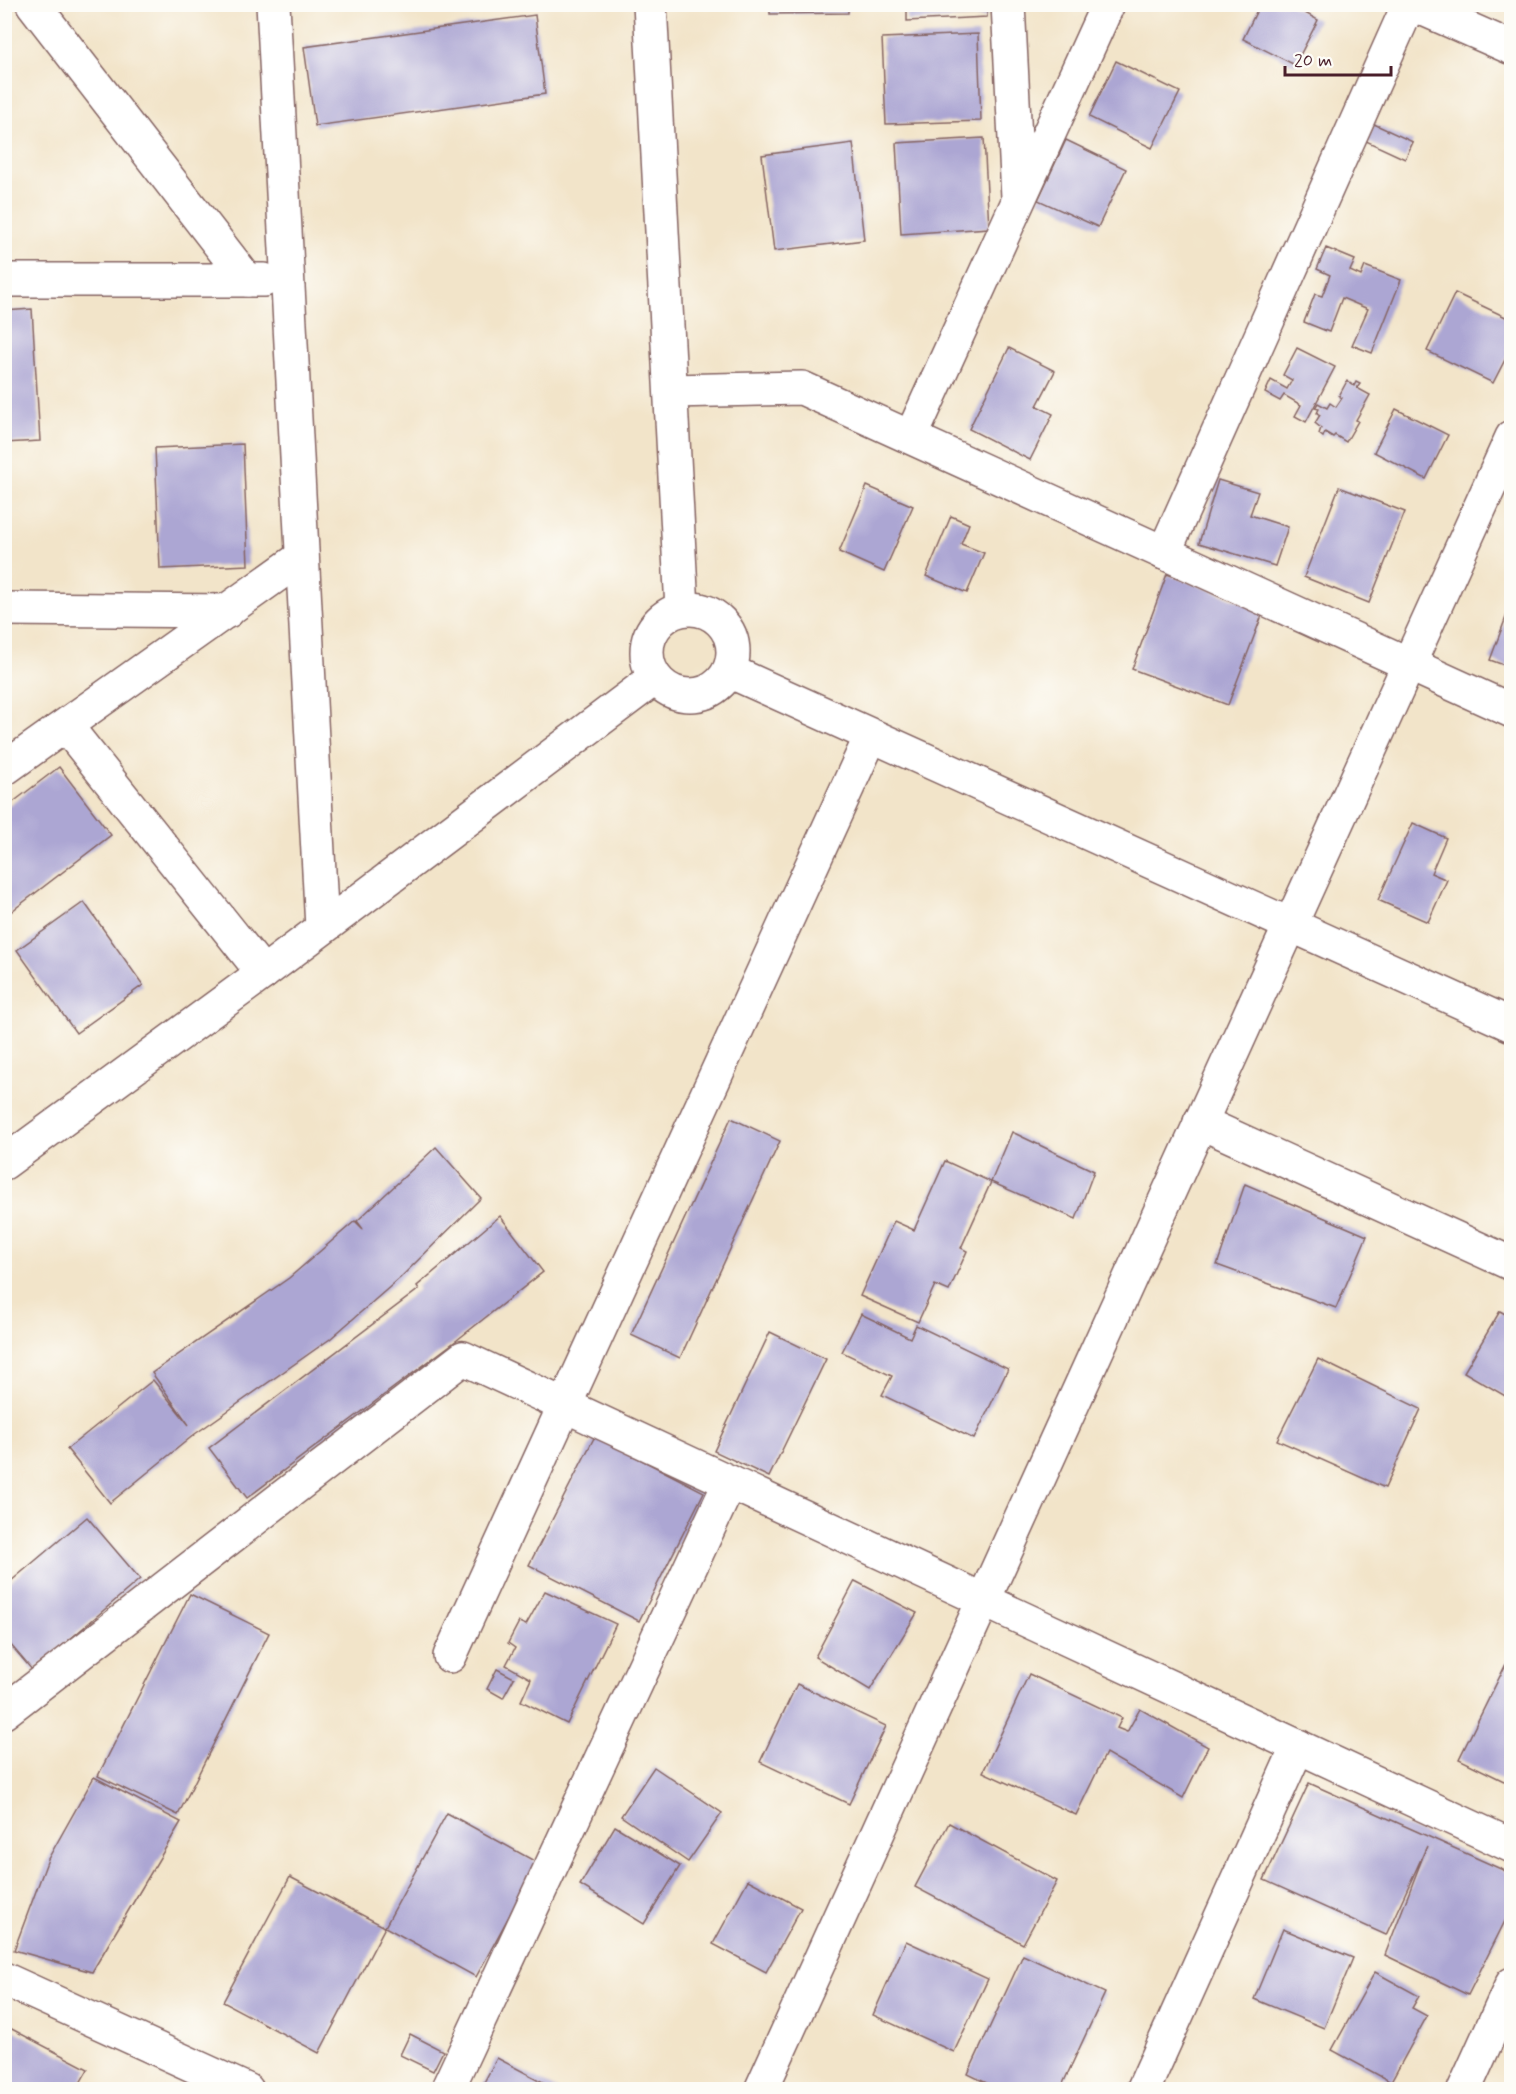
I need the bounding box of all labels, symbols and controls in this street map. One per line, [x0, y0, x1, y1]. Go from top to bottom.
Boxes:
scale bar [1285, 39, 1392, 77]
text: 20 m [1294, 49, 1332, 73]

